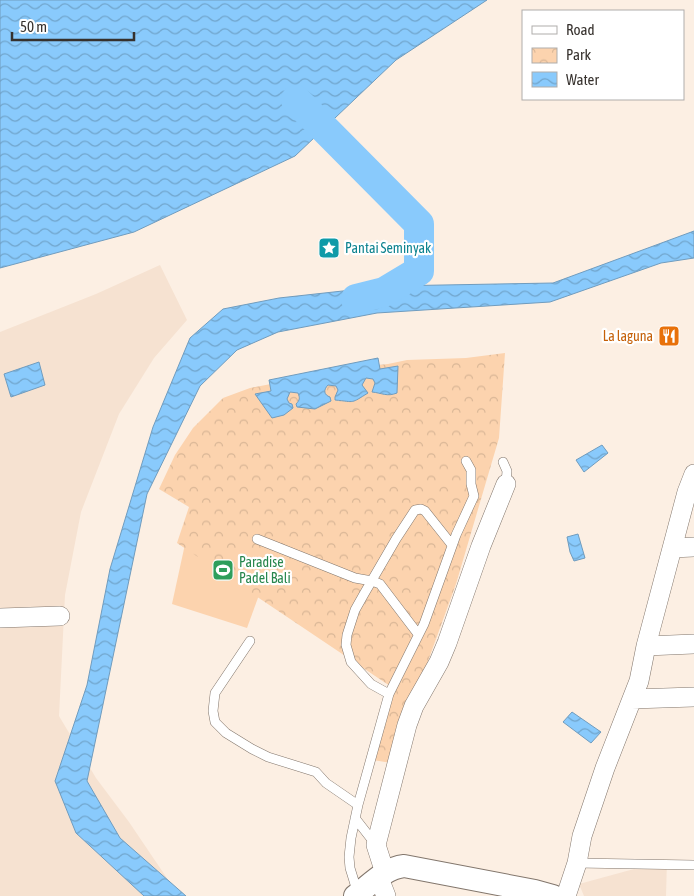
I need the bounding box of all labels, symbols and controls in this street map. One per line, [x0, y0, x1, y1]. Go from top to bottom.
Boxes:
scale bar [12, 10, 135, 42]
legend [522, 10, 684, 100]
text: 50 m [20, 18, 47, 35]
text: Road [566, 21, 595, 38]
text: Park [566, 46, 591, 63]
text: Water [566, 71, 599, 88]
place icon: Pantai Seminyak [317, 236, 341, 260]
place label: Pantai Seminyak [345, 240, 431, 256]
restaurant icon: La laguna [657, 324, 681, 348]
place label: La laguna [603, 328, 653, 344]
place label: Paradise Padel Bali [239, 554, 291, 586]
sports icon: Paradise Padel Bali [211, 558, 235, 582]

